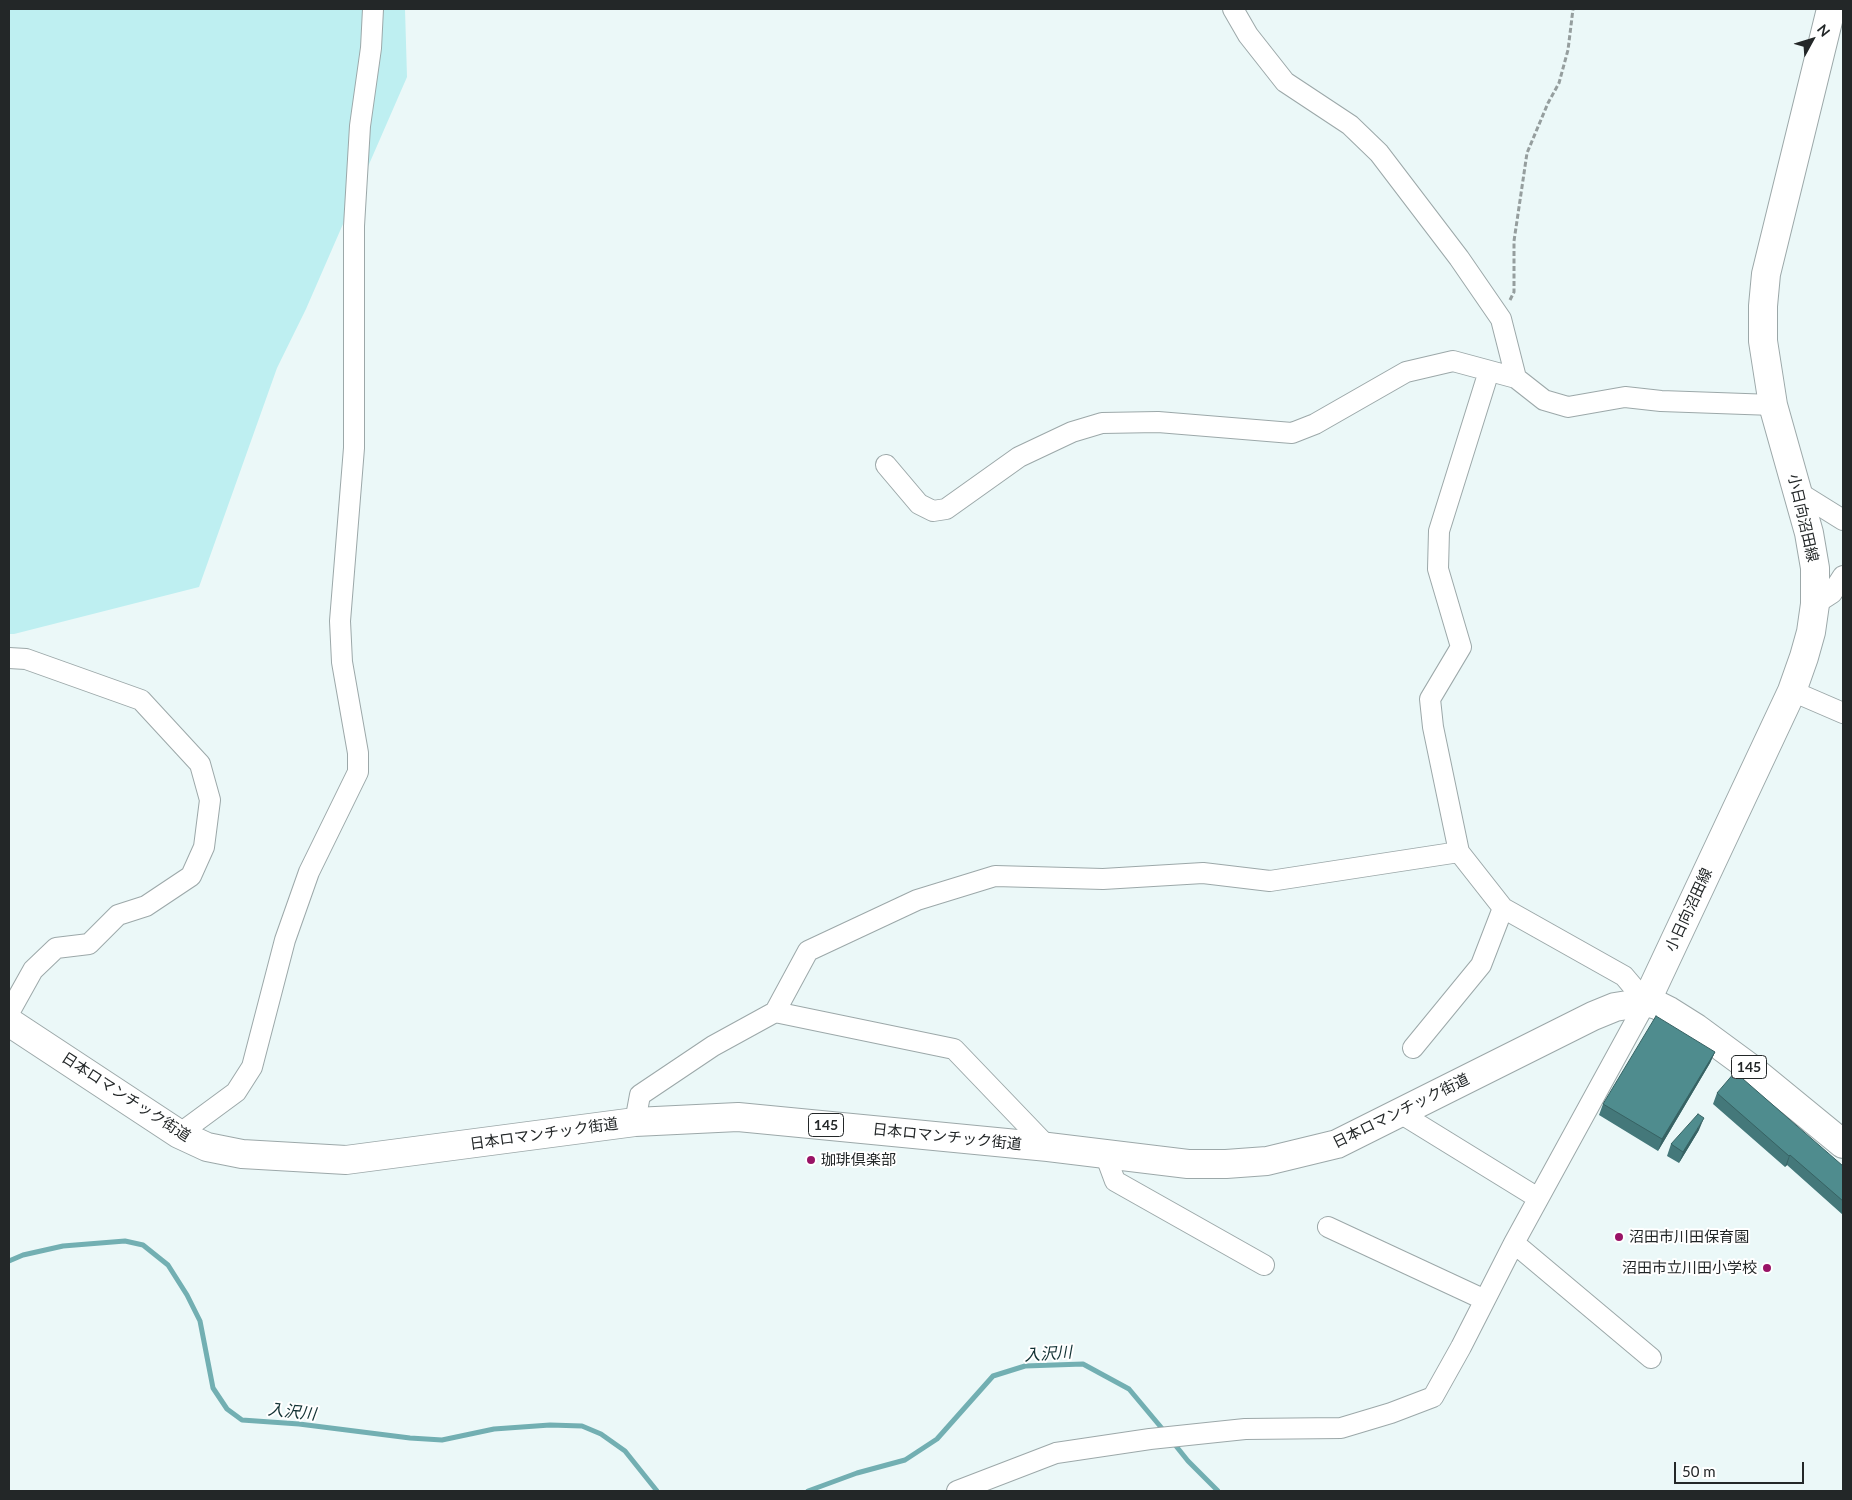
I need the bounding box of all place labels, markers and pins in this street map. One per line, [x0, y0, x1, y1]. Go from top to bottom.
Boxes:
place label: 珈琲倶楽部 [821, 1151, 896, 1169]
marker: 珈琲倶楽部 [805, 1154, 817, 1166]
place label: 沼田市川田保育園 [1629, 1228, 1749, 1246]
marker: 沼田市川田保育園 [1613, 1231, 1625, 1243]
place label: 沼田市立川田小学校 [1622, 1259, 1757, 1277]
marker: 沼田市立川田小学校 [1761, 1262, 1773, 1274]

